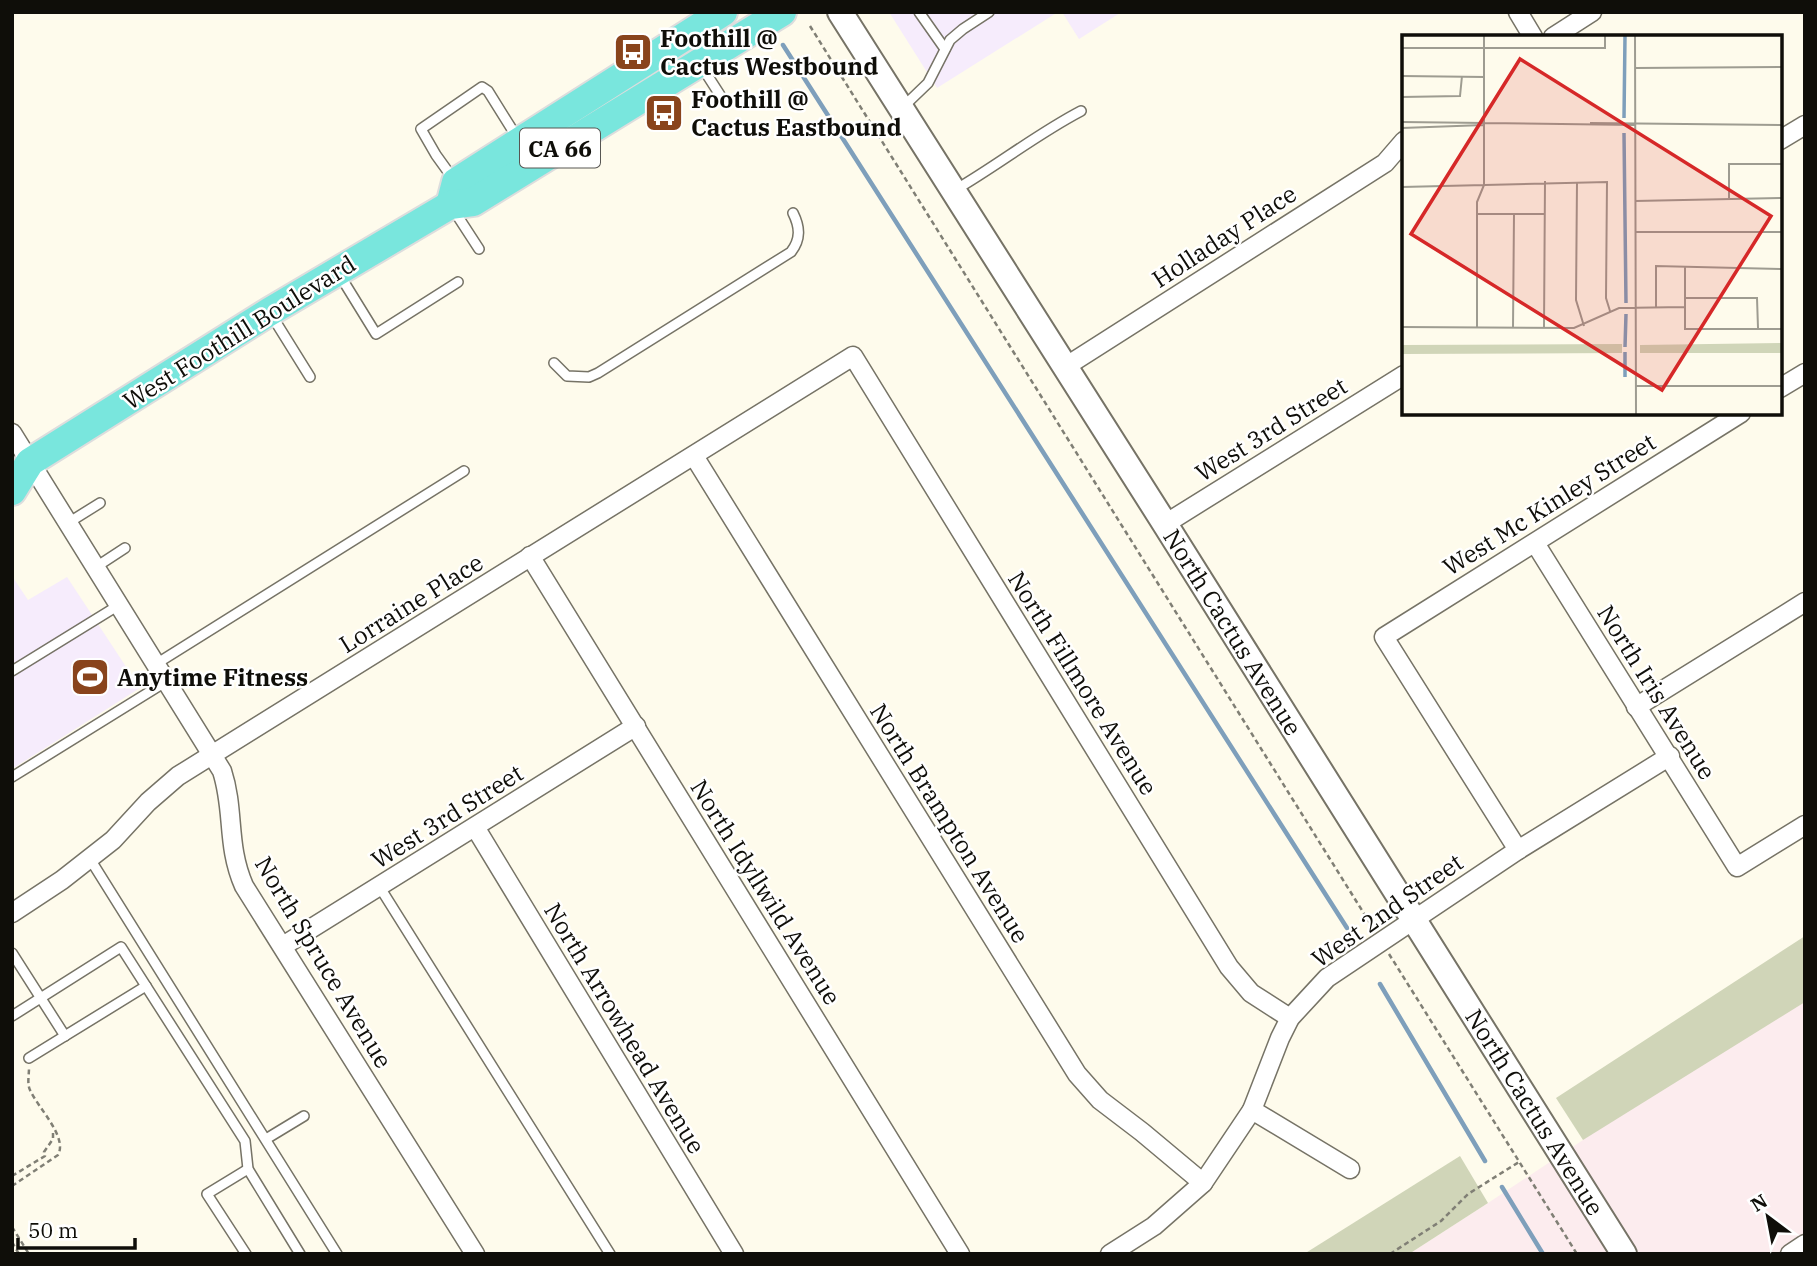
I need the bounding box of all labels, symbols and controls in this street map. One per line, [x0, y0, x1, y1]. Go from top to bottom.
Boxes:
place label: Foothill @ Cactus Westbound [660, 22, 878, 82]
bus stop icon: Foothill @ Cactus Westbound [612, 31, 654, 73]
inset map [1402, 35, 1782, 415]
place label: Foothill @ Cactus Eastbound [691, 83, 902, 143]
bus stop icon: Foothill @ Cactus Eastbound [643, 92, 685, 134]
road number: CA 66 [520, 128, 600, 168]
street label: Holladay Place [1146, 177, 1302, 295]
street label: West Foothill Boulevard [117, 247, 361, 417]
street label: West 3rd Street [1189, 370, 1353, 488]
street label: West Mc Kinley Street [1437, 425, 1661, 583]
street label: North Cactus Avenue [1156, 523, 1310, 741]
street label: Lorraine Place [333, 546, 489, 660]
street label: North Fillmore Avenue [1001, 565, 1165, 801]
street label: North Iris Avenue [1590, 599, 1724, 785]
sports icon: Anytime Fitness [69, 656, 111, 698]
place label: Anytime Fitness [117, 661, 308, 693]
street label: North Brampton Avenue [863, 697, 1037, 949]
street label: West 3rd Street [365, 757, 529, 875]
street label: North Idyllwild Avenue [684, 773, 848, 1011]
street label: West 2nd Street [1305, 846, 1469, 974]
street label: North Spruce Avenue [248, 850, 400, 1074]
street label: North Arrowhead Avenue [537, 897, 713, 1159]
street label: North Cactus Avenue [1458, 1003, 1612, 1221]
north arrow [1733, 1182, 1803, 1252]
text: N [1746, 1188, 1772, 1217]
scale bar [18, 1206, 135, 1250]
text: 50 m [28, 1216, 78, 1244]

